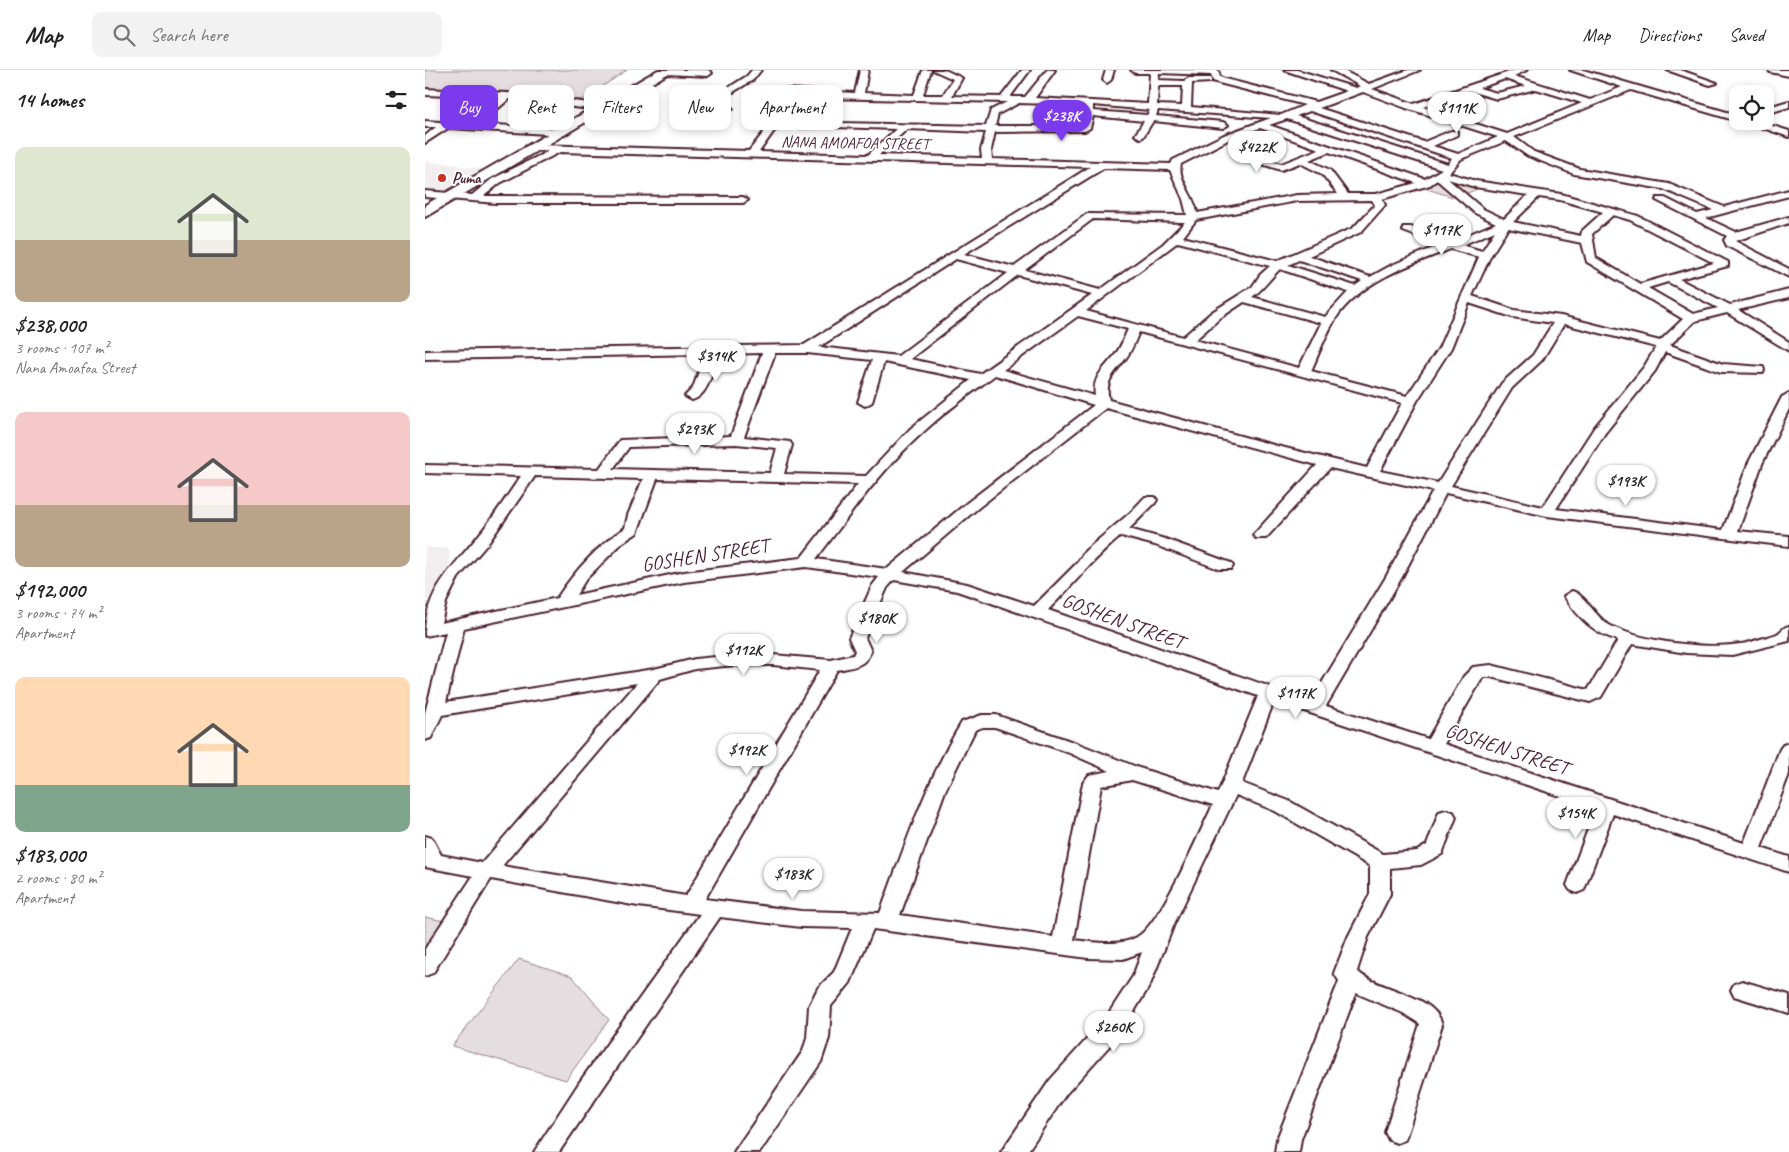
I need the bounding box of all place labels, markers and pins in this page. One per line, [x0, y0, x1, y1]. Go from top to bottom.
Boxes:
pin: $111K [1422, 92, 1492, 134]
pin: $238K [1027, 100, 1097, 142]
pin: $422K [1222, 131, 1292, 173]
place label: Puma [452, 168, 482, 188]
marker: Puma [436, 172, 448, 184]
pin: $117K [1407, 214, 1477, 256]
pin: $314K [681, 340, 751, 382]
pin: $293K [660, 412, 730, 455]
pin: $193K [1591, 464, 1661, 507]
pin: $180K [842, 602, 912, 644]
pin: $112K [709, 634, 779, 676]
pin: $117K [1261, 676, 1331, 719]
pin: $192K [712, 734, 782, 776]
pin: $154K [1541, 796, 1611, 839]
pin: $183K [758, 858, 828, 900]
pin: $260K [1079, 1010, 1149, 1053]

